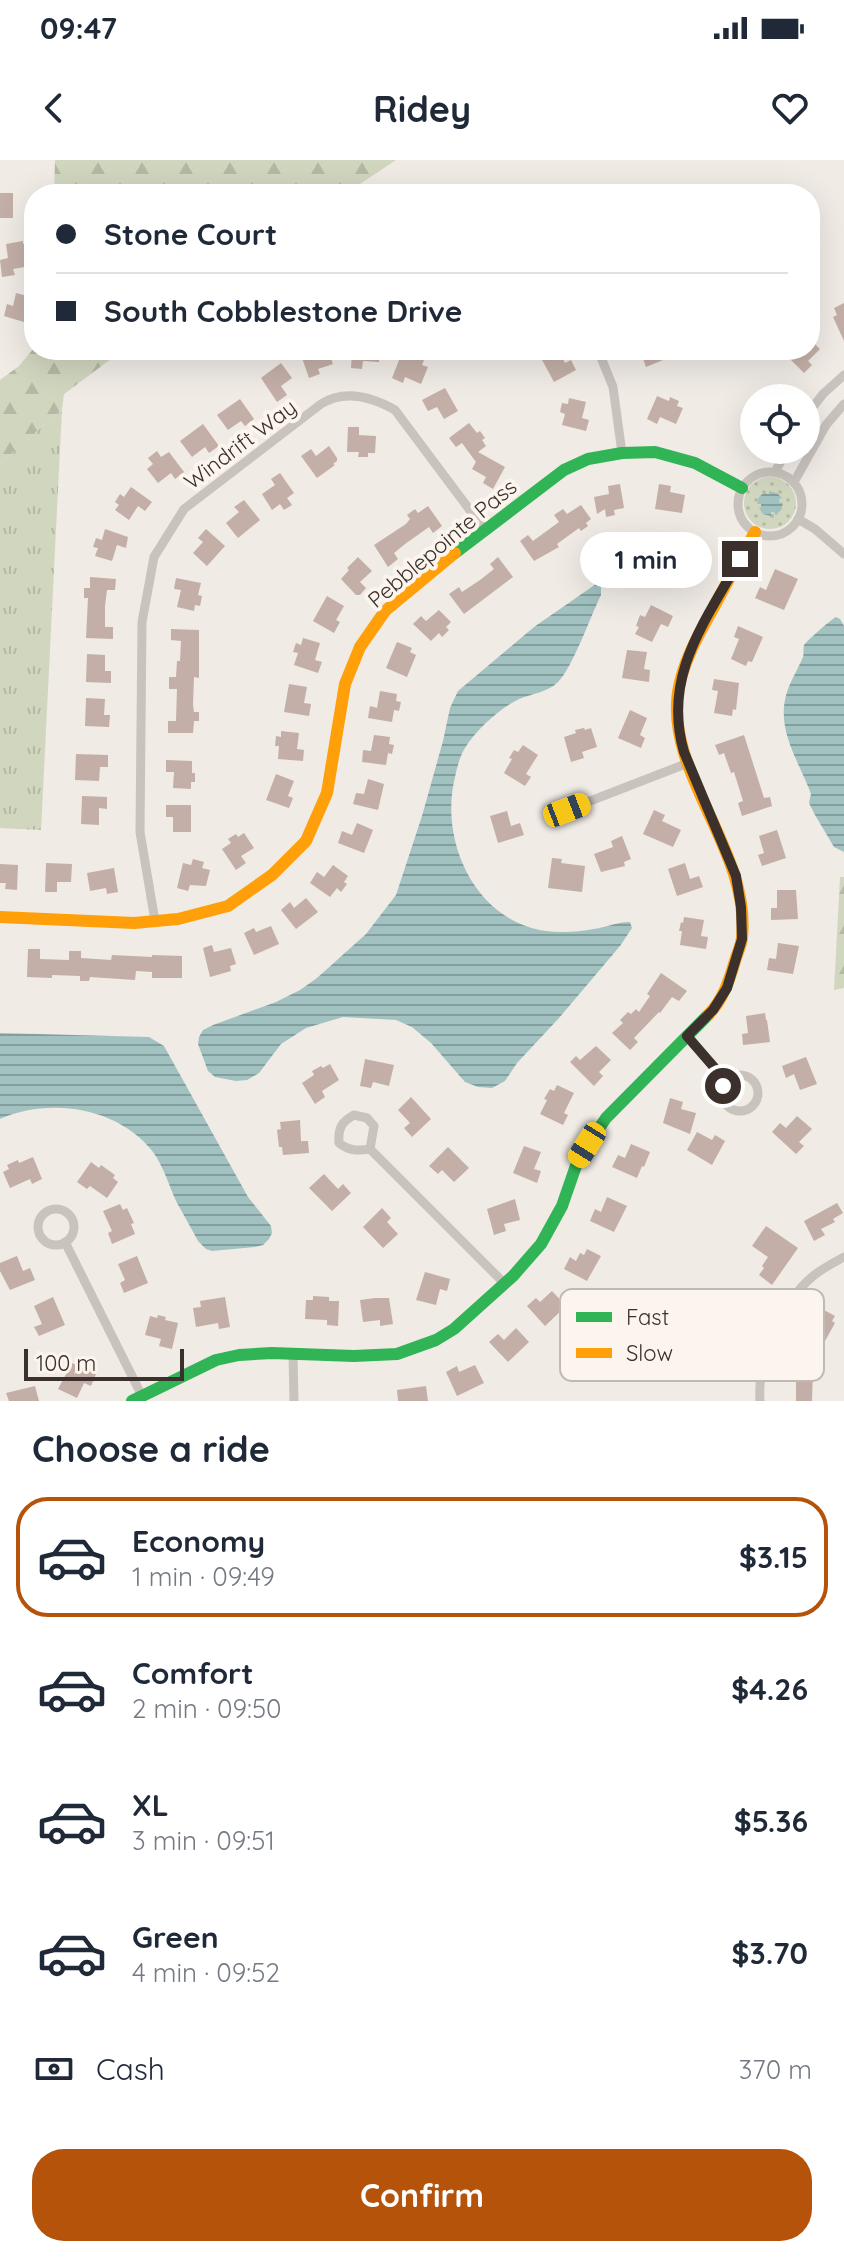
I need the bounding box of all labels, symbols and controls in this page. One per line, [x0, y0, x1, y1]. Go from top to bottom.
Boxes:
text: 09:47 [40, 9, 117, 47]
icon: back [32, 86, 76, 130]
text: Ridey [373, 86, 471, 131]
icon: heart [768, 86, 812, 130]
text: Stone Court [104, 215, 277, 253]
text: South Cobblestone Drive [104, 292, 462, 330]
map controls [740, 384, 820, 464]
button: locate [740, 384, 820, 464]
street label: Windrift Way [178, 393, 302, 495]
street label: Pebblepointe Pass [362, 472, 522, 614]
callout: 1 min [580, 531, 712, 587]
route end [722, 541, 758, 577]
text: 1 min [615, 543, 678, 576]
car [540, 790, 594, 830]
route start [705, 1068, 741, 1104]
car [564, 1118, 610, 1172]
legend [560, 1289, 824, 1381]
text: Fast [626, 1303, 669, 1331]
text: Slow [626, 1339, 673, 1367]
scale bar [24, 1345, 184, 1381]
text: 100 m [36, 1349, 96, 1377]
text: Choose a ride [32, 1426, 270, 1471]
icon: car [36, 1521, 108, 1593]
text: Economy [132, 1522, 265, 1560]
text: $3.15 [739, 1538, 808, 1576]
text: 1 min · 09:49 [132, 1560, 275, 1593]
icon: car [36, 1653, 108, 1725]
text: Comfort [132, 1654, 253, 1692]
text: $4.26 [731, 1670, 808, 1708]
text: 2 min · 09:50 [132, 1692, 282, 1725]
icon: car [36, 1785, 108, 1857]
text: XL [132, 1786, 169, 1824]
text: $5.36 [734, 1802, 808, 1840]
text: 3 min · 09:51 [132, 1824, 275, 1857]
icon: car [36, 1917, 108, 1989]
text: Green [132, 1918, 219, 1956]
text: $3.70 [732, 1934, 808, 1972]
text: 4 min · 09:52 [132, 1956, 280, 1989]
icon: cash [32, 2047, 76, 2091]
text: Cash [96, 2050, 165, 2088]
text: 370 m [739, 2053, 812, 2086]
button: Confirm [32, 2149, 812, 2241]

